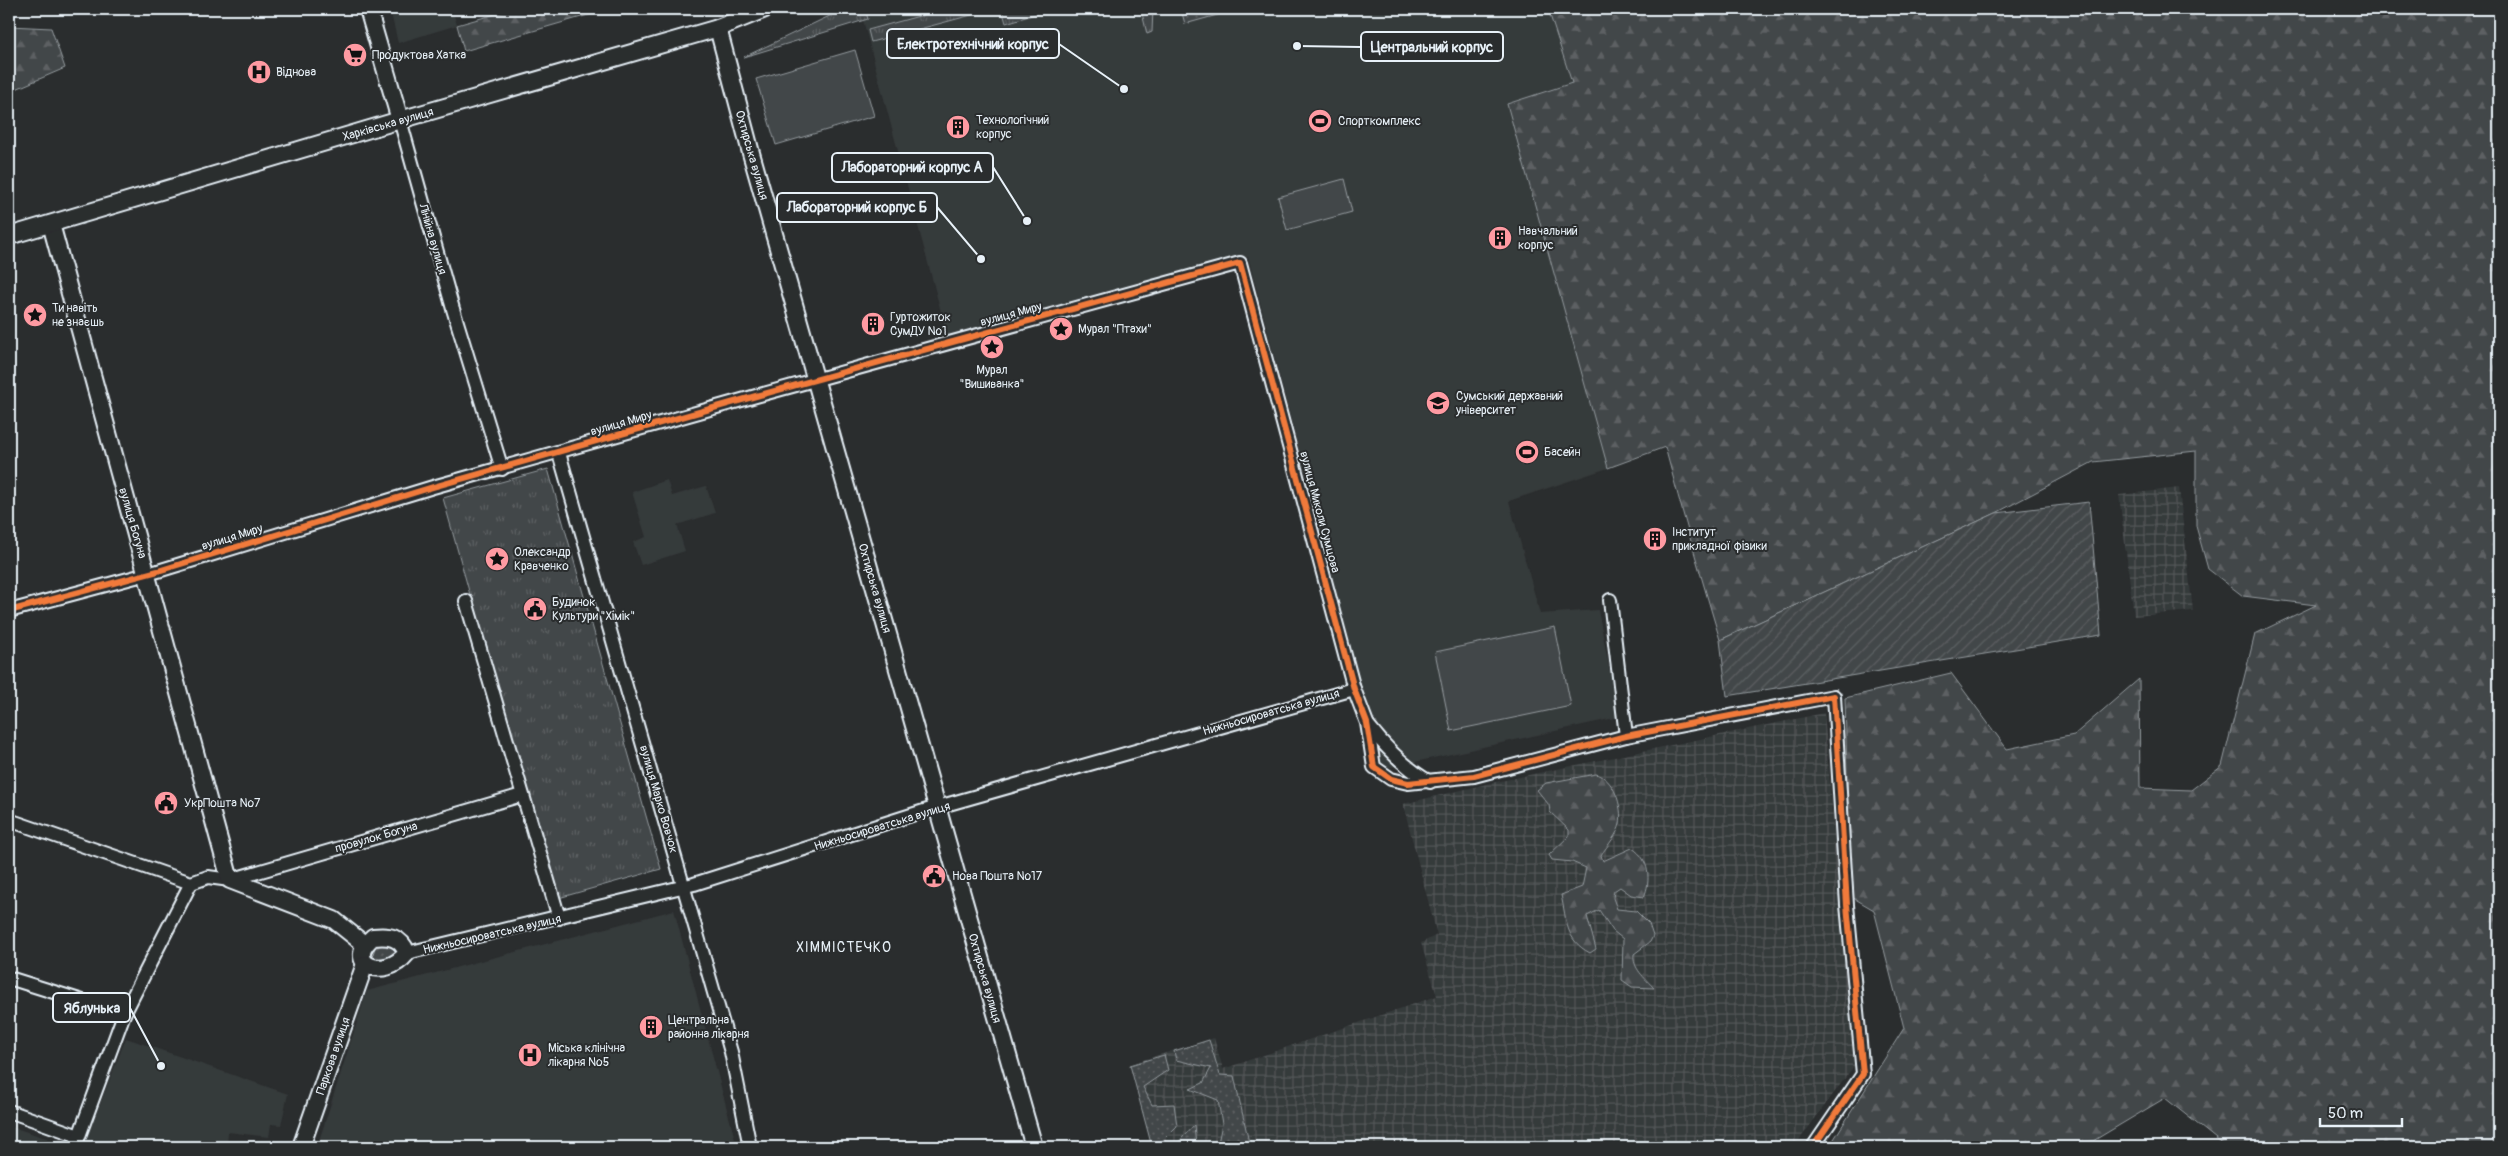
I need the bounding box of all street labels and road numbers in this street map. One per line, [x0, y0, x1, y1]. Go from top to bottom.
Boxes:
street label: Харківська вулиця [341, 104, 436, 145]
street label: Охтирська вулиця [732, 109, 772, 202]
street label: Лінійна вулиця [415, 201, 450, 277]
street label: вулиця Миру [979, 299, 1044, 330]
street label: вулиця Миру [589, 408, 654, 439]
street label: вулиця Миколи Сумцова [1296, 450, 1343, 575]
street label: вулиця Богуна [115, 486, 150, 561]
street label: вулиця Миру [200, 521, 265, 554]
street label: Охтирська вулиця [855, 542, 895, 635]
street label: Нижньосироватська вулиця [1201, 686, 1342, 739]
street label: вулиця Марко Вовчок [636, 744, 681, 855]
street label: Нижньосироватська вулиця [812, 799, 952, 854]
street label: провулок Богуна [333, 818, 420, 856]
street label: Нижньосироватська вулиця [422, 911, 563, 958]
street label: Охтирська вулиця [965, 932, 1005, 1025]
street label: Паркова вулиця [313, 1015, 354, 1097]

